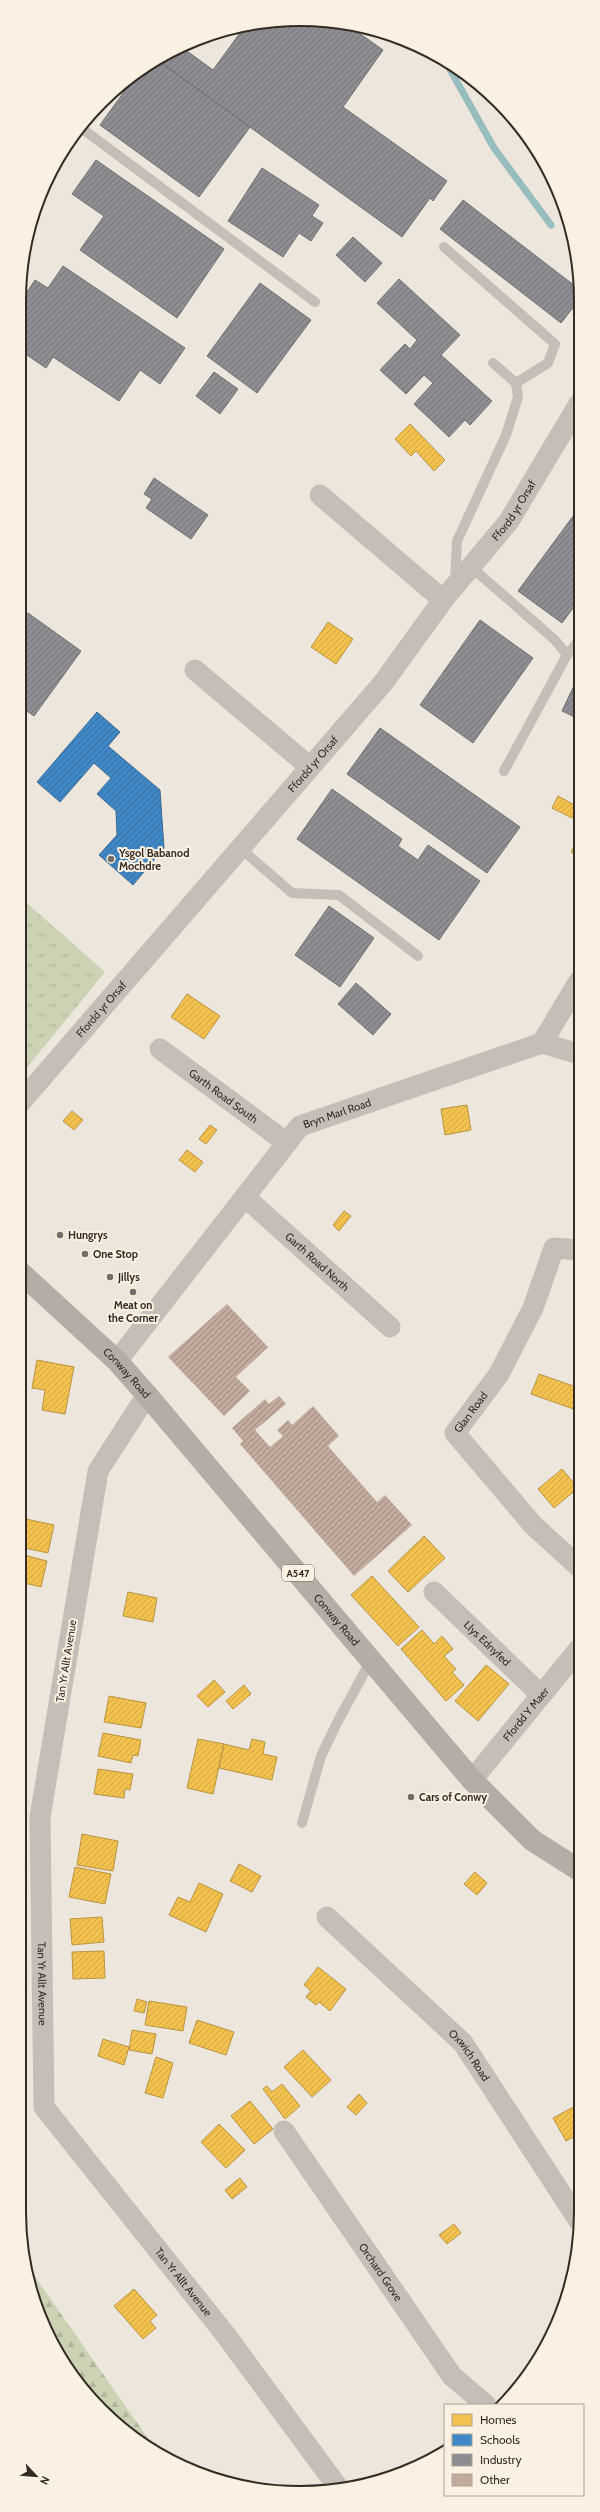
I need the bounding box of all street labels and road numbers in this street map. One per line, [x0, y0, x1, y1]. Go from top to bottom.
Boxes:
street label: Ffordd yr Orsaf [489, 477, 539, 544]
street label: Ffordd yr Orsaf [285, 733, 341, 795]
street label: Ffordd yr Orsaf [73, 978, 130, 1040]
street label: Garth Road South [186, 1066, 261, 1126]
street label: Bryn Marl Road [301, 1095, 373, 1131]
street label: Garth Road North [282, 1229, 352, 1294]
street label: Conway Road [100, 1345, 153, 1401]
street label: Glan Road [451, 1389, 490, 1435]
road number: A547 [282, 1565, 314, 1581]
street label: Conway Road [311, 1591, 363, 1649]
street label: Tan Yr Allt Avenue [53, 1618, 79, 1703]
street label: Llys Ednyfed [461, 1618, 514, 1669]
street label: Ffordd Y Maer [500, 1684, 552, 1744]
street label: Tan Yr Allt Avenue [35, 1942, 50, 2026]
street label: Oxwich Road [446, 2026, 493, 2084]
street label: Orchard Grove [356, 2240, 406, 2304]
street label: Tan Yr Allt Avenue [152, 2245, 215, 2319]

